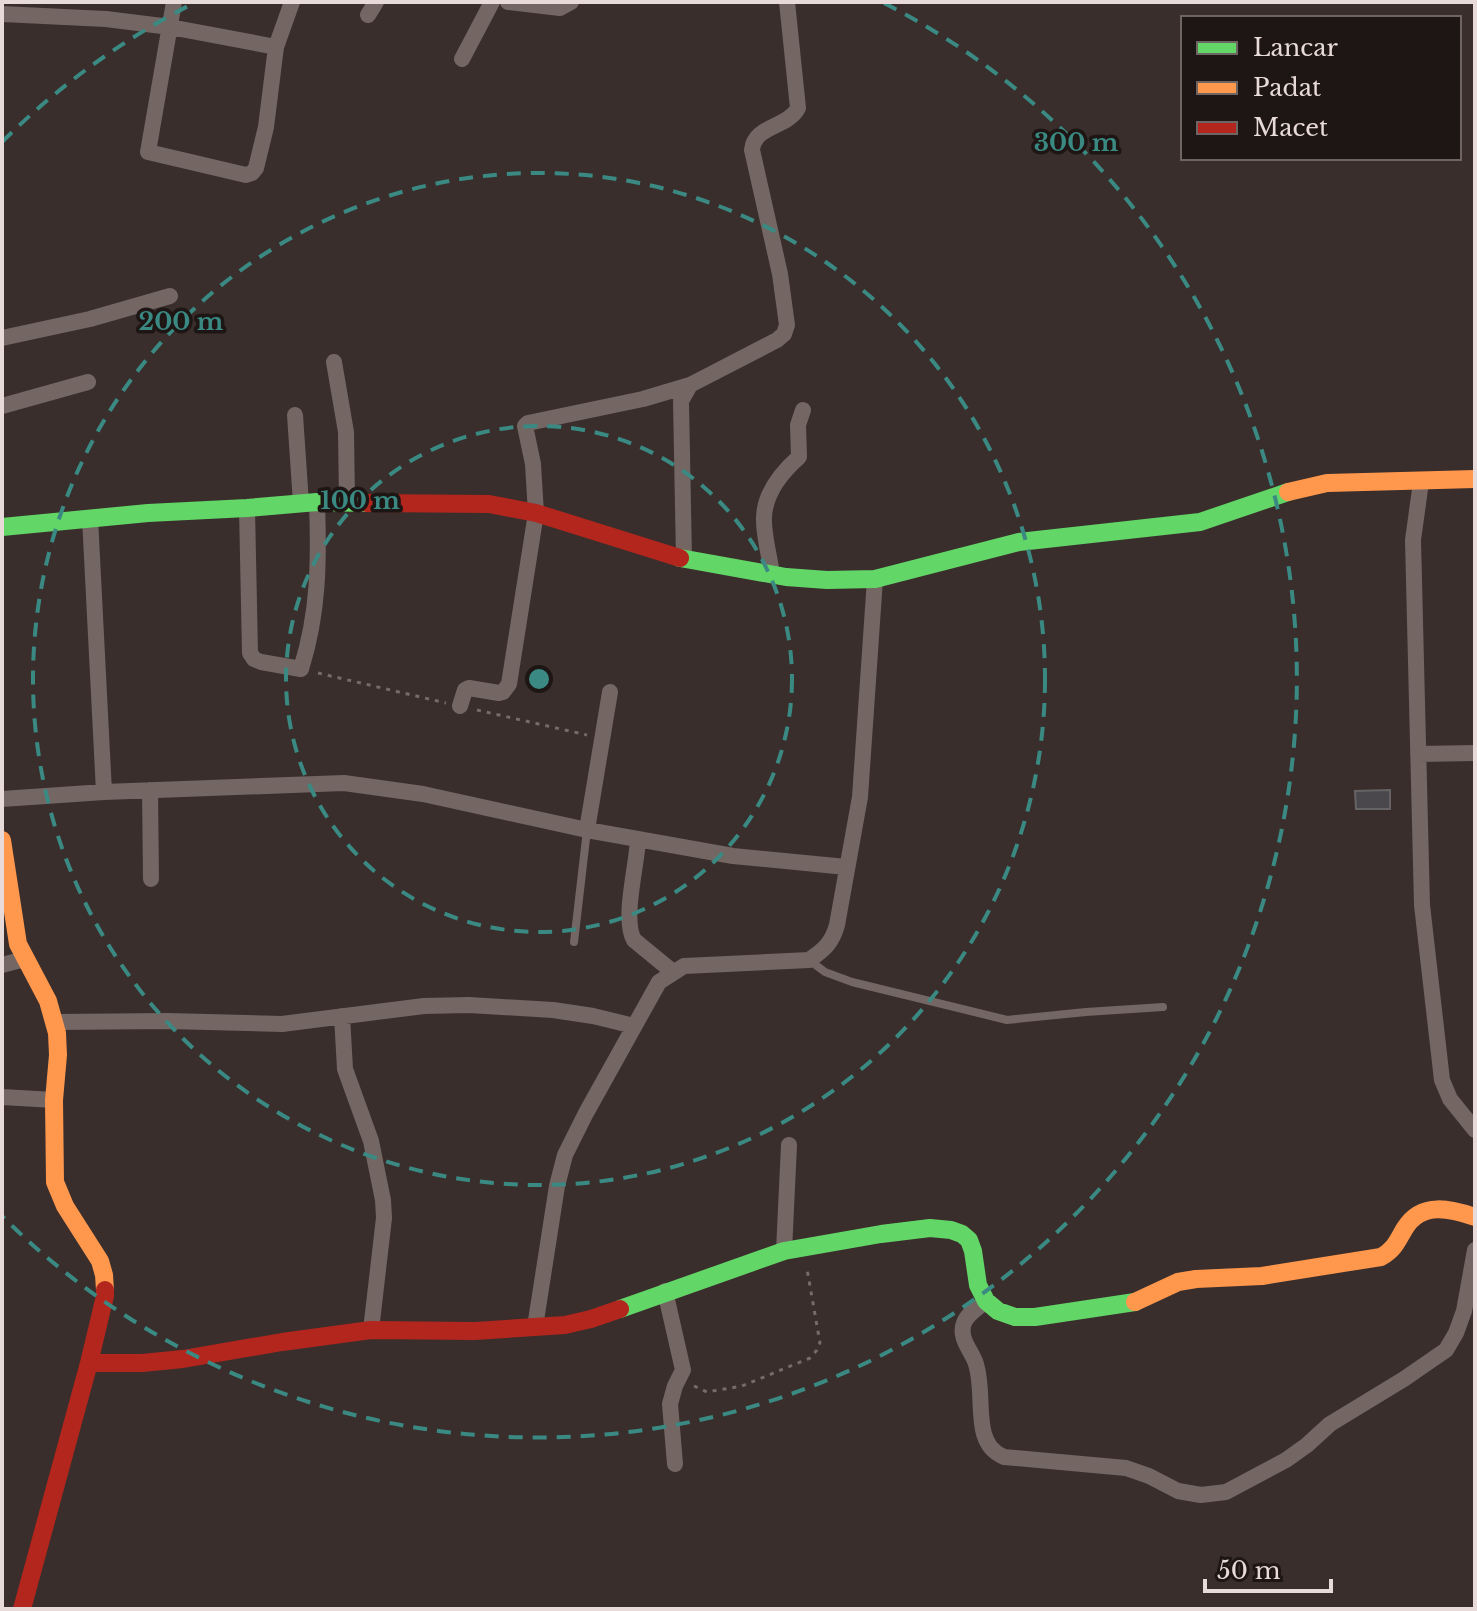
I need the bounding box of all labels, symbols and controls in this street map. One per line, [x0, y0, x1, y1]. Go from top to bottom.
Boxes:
legend [1181, 16, 1461, 160]
text: Lancar [1253, 33, 1338, 62]
text: Padat [1253, 73, 1321, 102]
text: Macet [1253, 113, 1328, 142]
text: 300 m [1034, 128, 1119, 157]
text: 200 m [139, 307, 224, 336]
text: 100 m [320, 486, 400, 515]
centre of rings [525, 665, 553, 693]
scale bar [1205, 1543, 1331, 1593]
text: 50 m [1217, 1556, 1281, 1585]

